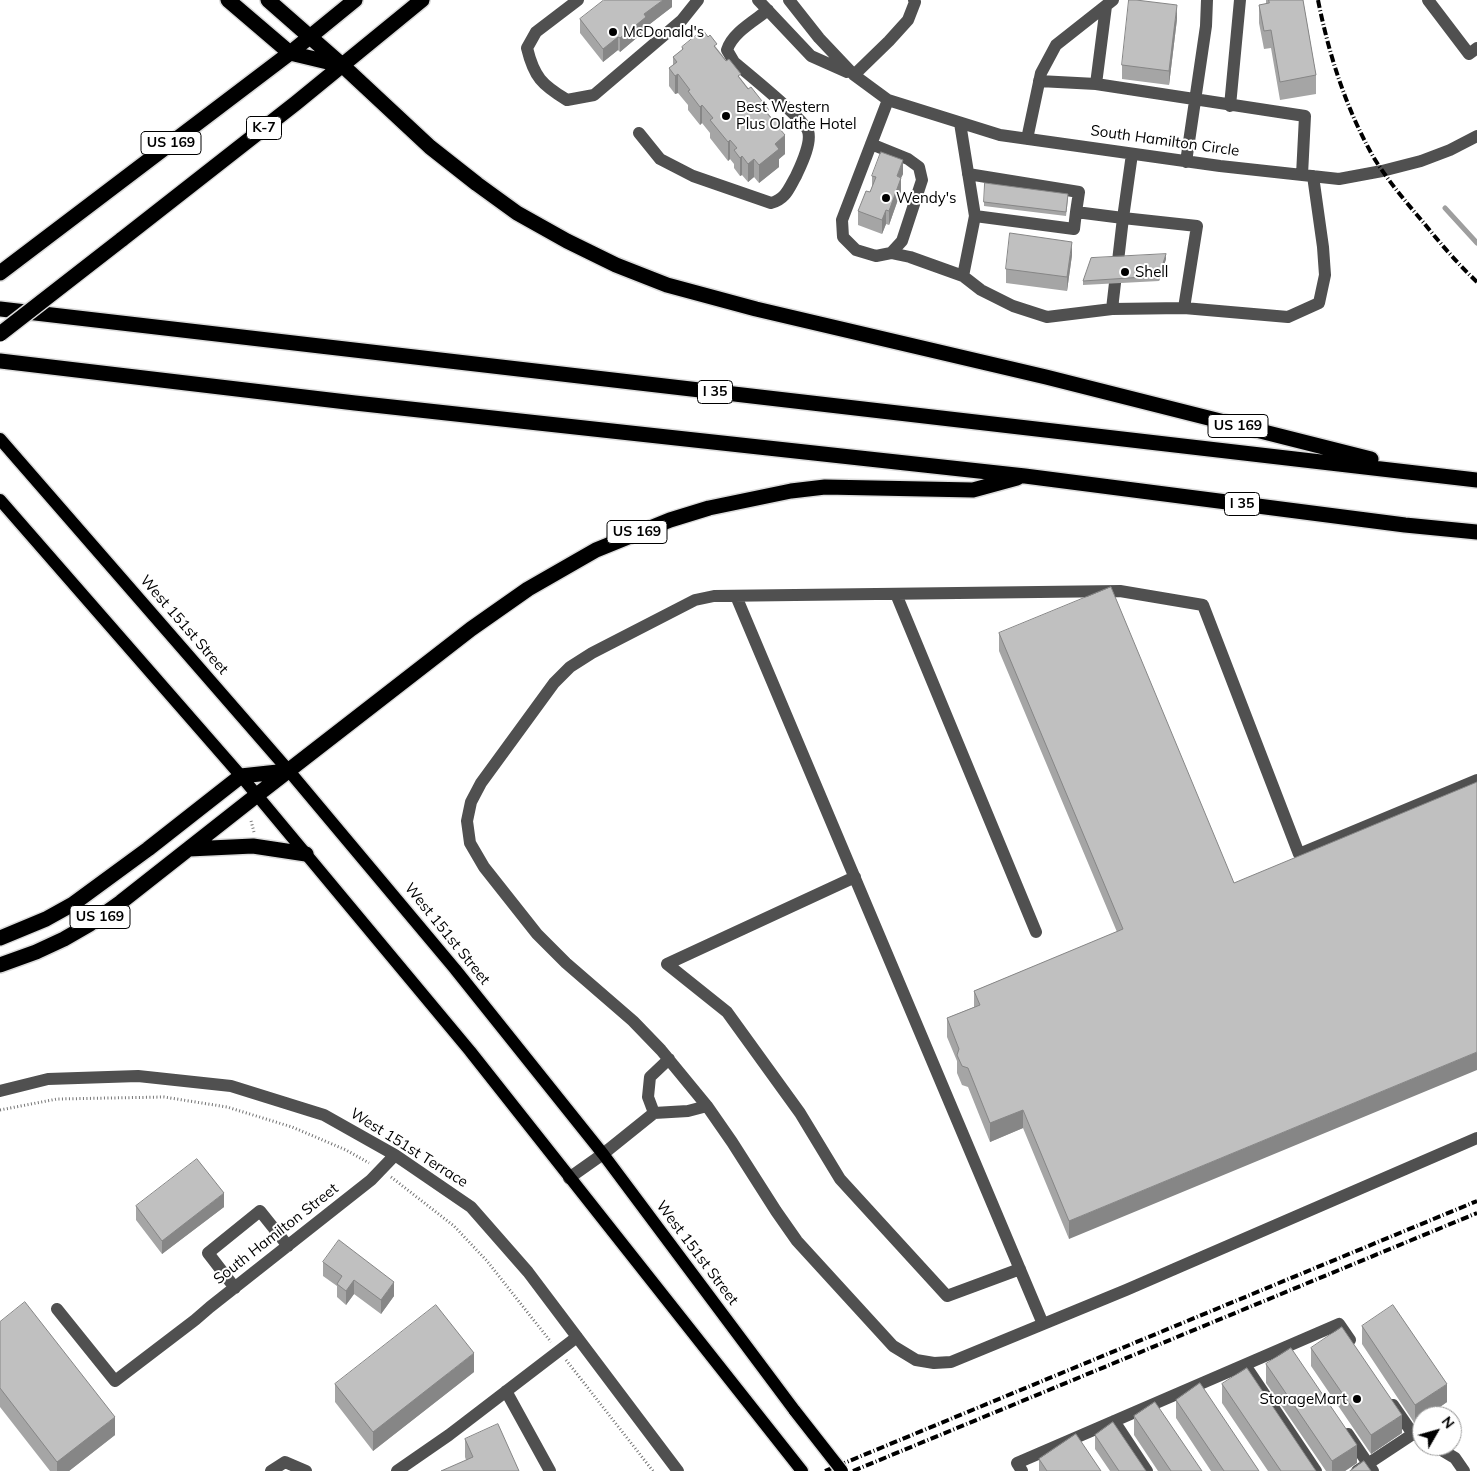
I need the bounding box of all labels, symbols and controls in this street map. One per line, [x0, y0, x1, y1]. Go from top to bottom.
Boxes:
place label: McDonald's [623, 23, 704, 41]
marker: McDonald's [607, 26, 619, 38]
place label: Best Western Plus Olathe Hotel [736, 98, 856, 133]
marker: Best Western Plus Olathe Hotel [720, 110, 732, 122]
road number: K-7 [246, 116, 282, 140]
street label: South Hamilton Circle [1089, 122, 1241, 160]
road number: US 169 [141, 132, 201, 154]
place label: Wendy's [896, 189, 956, 207]
marker: Wendy's [880, 192, 892, 204]
place label: Shell [1135, 263, 1168, 281]
marker: Shell [1119, 266, 1131, 278]
road number: I 35 [698, 381, 732, 404]
road number: US 169 [1208, 414, 1268, 438]
road number: I 35 [1224, 492, 1260, 516]
road number: US 169 [607, 520, 667, 544]
street label: West 151st Street [136, 572, 232, 678]
street label: West 151st Street [401, 880, 493, 988]
road number: US 169 [70, 906, 130, 929]
street label: West 151st Terrace [347, 1105, 471, 1191]
street label: South Hamilton Street [210, 1180, 342, 1288]
street label: West 151st Street [652, 1197, 742, 1309]
place label: StorageMart [1259, 1390, 1347, 1408]
marker: StorageMart [1351, 1393, 1363, 1405]
north arrow [1412, 1406, 1462, 1456]
text: N [1438, 1413, 1458, 1432]

